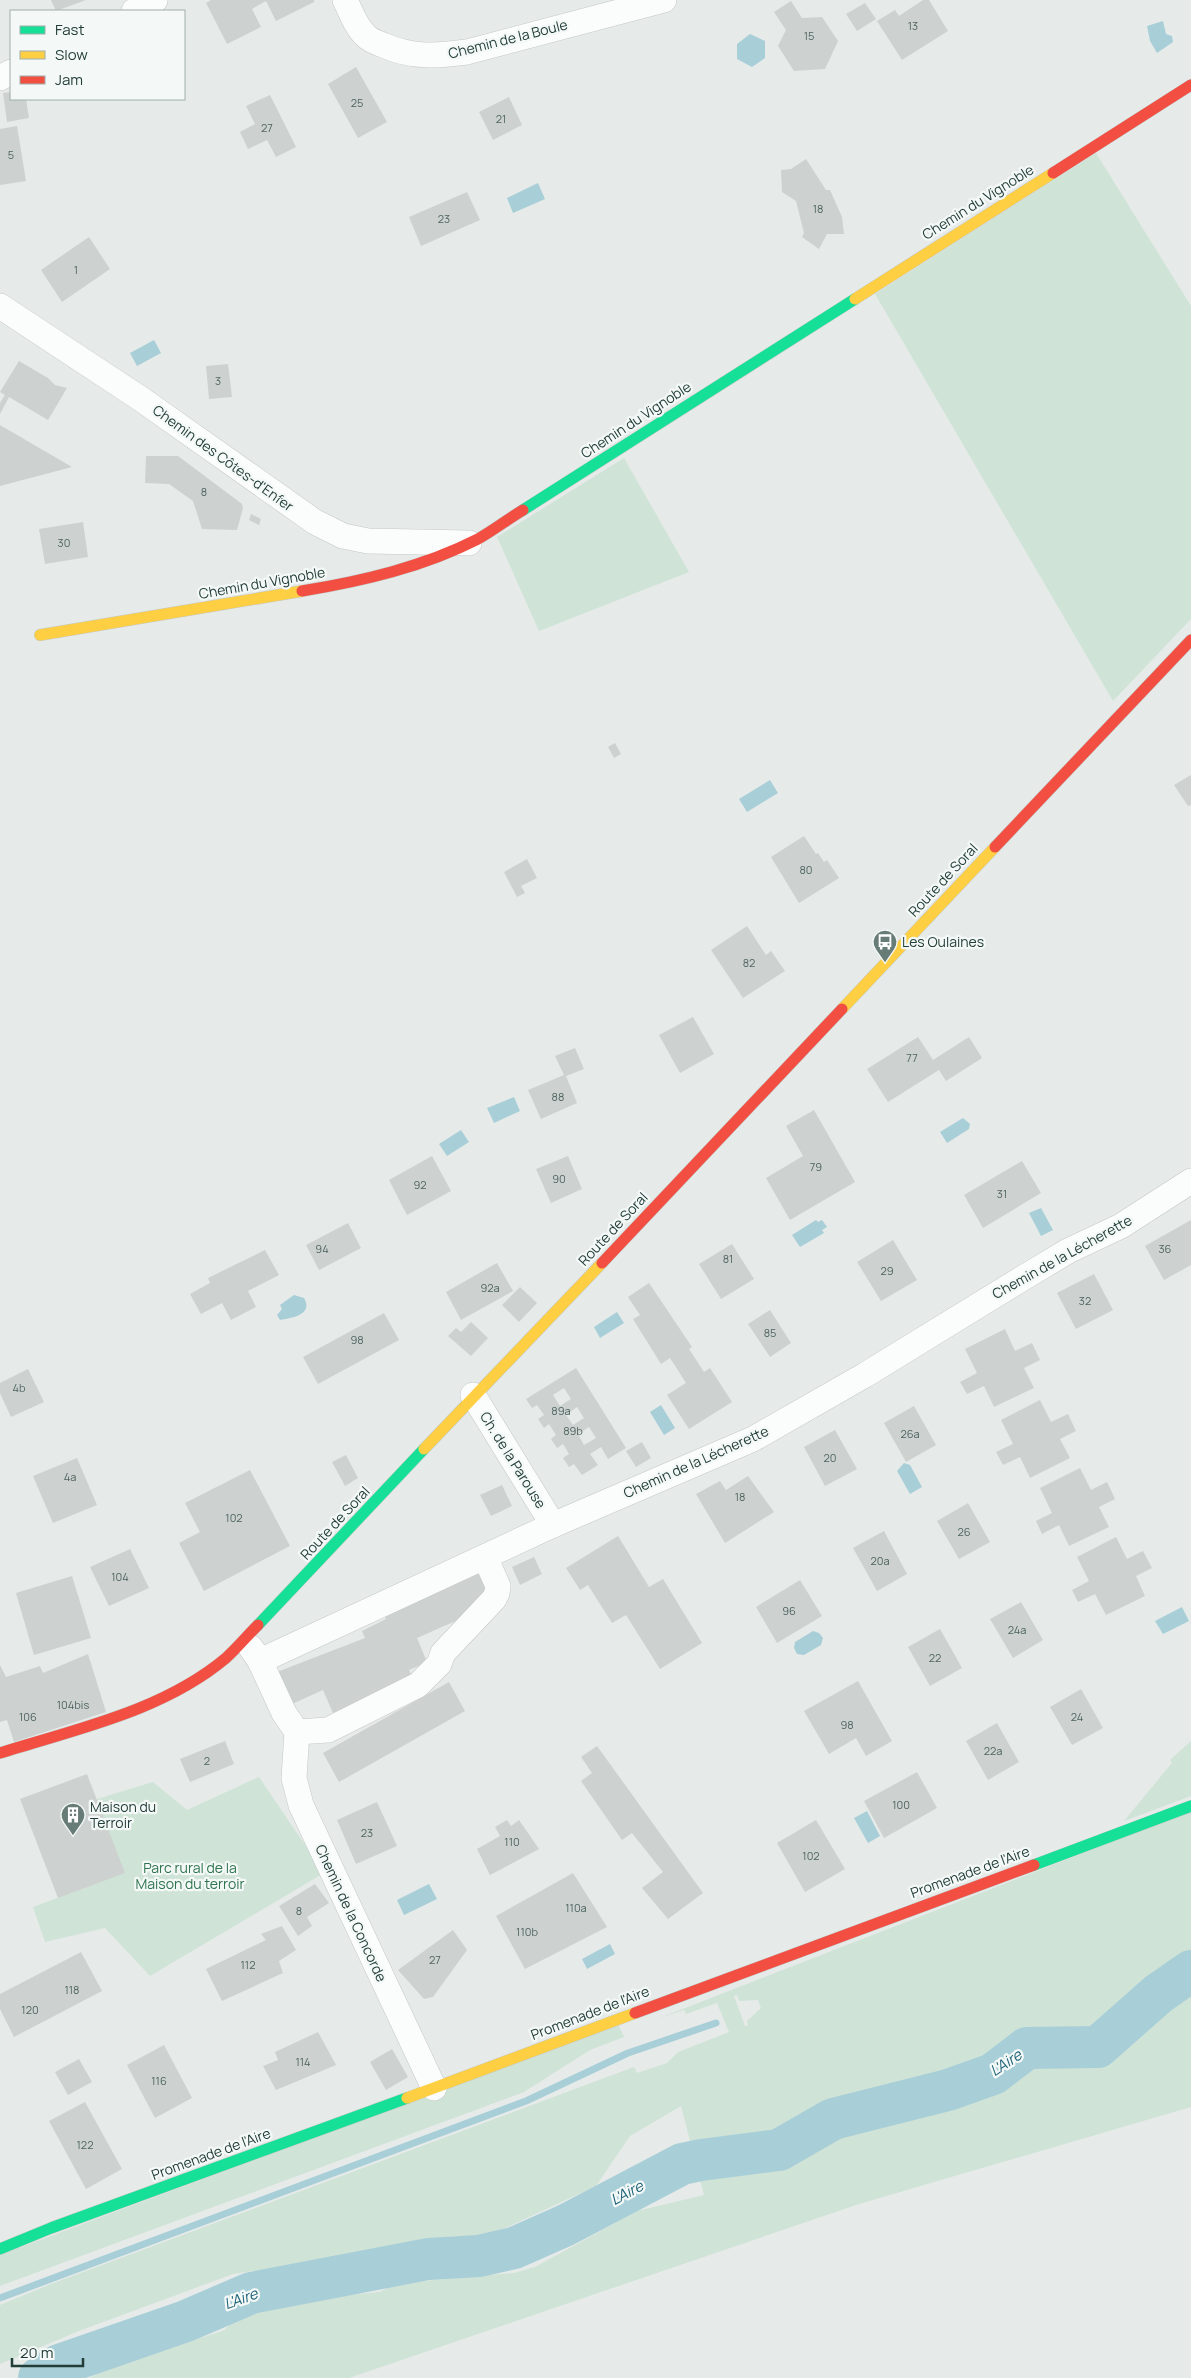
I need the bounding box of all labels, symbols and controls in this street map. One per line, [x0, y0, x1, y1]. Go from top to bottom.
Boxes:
legend [10, 10, 185, 100]
street label: Chemin de la Boule [446, 15, 570, 63]
house number: 13 [908, 18, 918, 33]
text: Fast [55, 19, 84, 40]
house number: 15 [804, 28, 814, 43]
text: Slow [55, 44, 88, 65]
text: Jam [55, 69, 83, 90]
house number: 25 [351, 95, 363, 110]
house number: 21 [496, 111, 506, 126]
house number: 27 [261, 120, 273, 135]
house number: 5 [8, 147, 14, 162]
street label: Chemin du Vignoble [918, 160, 1037, 244]
house number: 18 [813, 201, 823, 216]
house number: 23 [438, 211, 450, 226]
house number: 1 [74, 262, 78, 277]
house number: 3 [215, 373, 221, 388]
street label: Chemin du Vignoble [577, 377, 695, 462]
street label: Chemin des Côtes-d'Enfer [149, 400, 298, 515]
house number: 8 [201, 484, 207, 499]
house number: 30 [58, 535, 70, 550]
street label: Chemin du Vignoble [197, 562, 327, 603]
street label: Route de Soral [904, 839, 982, 920]
house number: 80 [799, 862, 813, 877]
bus stop icon: Les Oulaines [872, 929, 898, 963]
place label: Les Oulaines [902, 932, 984, 951]
house number: 82 [743, 955, 755, 970]
house number: 77 [906, 1050, 918, 1065]
house number: 88 [552, 1089, 564, 1104]
house number: 79 [810, 1159, 822, 1174]
house number: 90 [552, 1171, 566, 1186]
house number: 92 [413, 1177, 427, 1192]
house number: 31 [997, 1186, 1007, 1201]
street label: Route de Soral [574, 1188, 652, 1269]
street label: Chemin de la Lécherette [989, 1210, 1135, 1303]
house number: 94 [315, 1241, 329, 1256]
house number: 36 [1159, 1241, 1172, 1256]
house number: 81 [723, 1251, 733, 1266]
house number: 29 [880, 1263, 894, 1278]
house number: 92a [480, 1280, 500, 1295]
house number: 32 [1079, 1293, 1091, 1308]
house number: 85 [764, 1325, 776, 1340]
house number: 98 [350, 1332, 364, 1347]
house number: 4b [13, 1380, 26, 1395]
house number: 89a [551, 1403, 571, 1418]
street label: Ch. de la Parouse [476, 1408, 551, 1512]
street label: Chemin de la Lécherette [620, 1421, 771, 1502]
house number: 89b [563, 1423, 583, 1438]
house number: 26a [900, 1426, 920, 1441]
house number: 20 [824, 1450, 836, 1465]
house number: 4a [64, 1469, 76, 1484]
street label: Route de Soral [296, 1482, 374, 1563]
house number: 18 [735, 1489, 745, 1504]
house number: 102 [225, 1510, 243, 1525]
house number: 26 [957, 1524, 971, 1539]
house number: 20a [870, 1553, 890, 1568]
house number: 104 [111, 1569, 129, 1584]
house number: 96 [782, 1603, 796, 1618]
house number: 24a [1008, 1622, 1026, 1637]
house number: 22 [929, 1650, 941, 1665]
house number: 104bis [57, 1697, 89, 1712]
house number: 106 [19, 1709, 37, 1724]
house number: 24 [1071, 1709, 1083, 1724]
house number: 98 [840, 1717, 854, 1732]
house number: 22a [984, 1743, 1002, 1758]
house number: 2 [204, 1753, 210, 1768]
place label: Maison du Terroir [90, 1797, 156, 1832]
house number: 100 [892, 1797, 910, 1812]
building icon: Maison du Terroir [60, 1802, 86, 1836]
house number: 23 [361, 1825, 373, 1840]
house number: 110 [504, 1834, 520, 1849]
street label: Chemin de la Concorde [311, 1841, 392, 1985]
street label: Promenade de l'Aire [908, 1841, 1032, 1902]
house number: 102 [802, 1848, 820, 1863]
park label: Parc rural de la Maison du terroir [135, 1858, 245, 1893]
house number: 110a [565, 1900, 587, 1915]
house number: 8 [296, 1903, 302, 1918]
house number: 110b [516, 1924, 538, 1939]
house number: 27 [429, 1952, 441, 1967]
house number: 112 [241, 1957, 255, 1972]
street label: Promenade de l'Aire [528, 1981, 652, 2044]
house number: 118 [65, 1982, 79, 1997]
house number: 120 [21, 2002, 39, 2017]
water label: L'Aire [986, 2044, 1027, 2081]
house number: 114 [295, 2054, 311, 2069]
house number: 116 [151, 2073, 167, 2088]
street label: Promenade de l'Aire [149, 2123, 273, 2184]
house number: 122 [77, 2137, 93, 2152]
water label: L'Aire [607, 2175, 648, 2210]
water label: L'Aire [221, 2282, 262, 2314]
scale bar [12, 2336, 84, 2368]
text: 20 m [20, 2342, 53, 2363]

